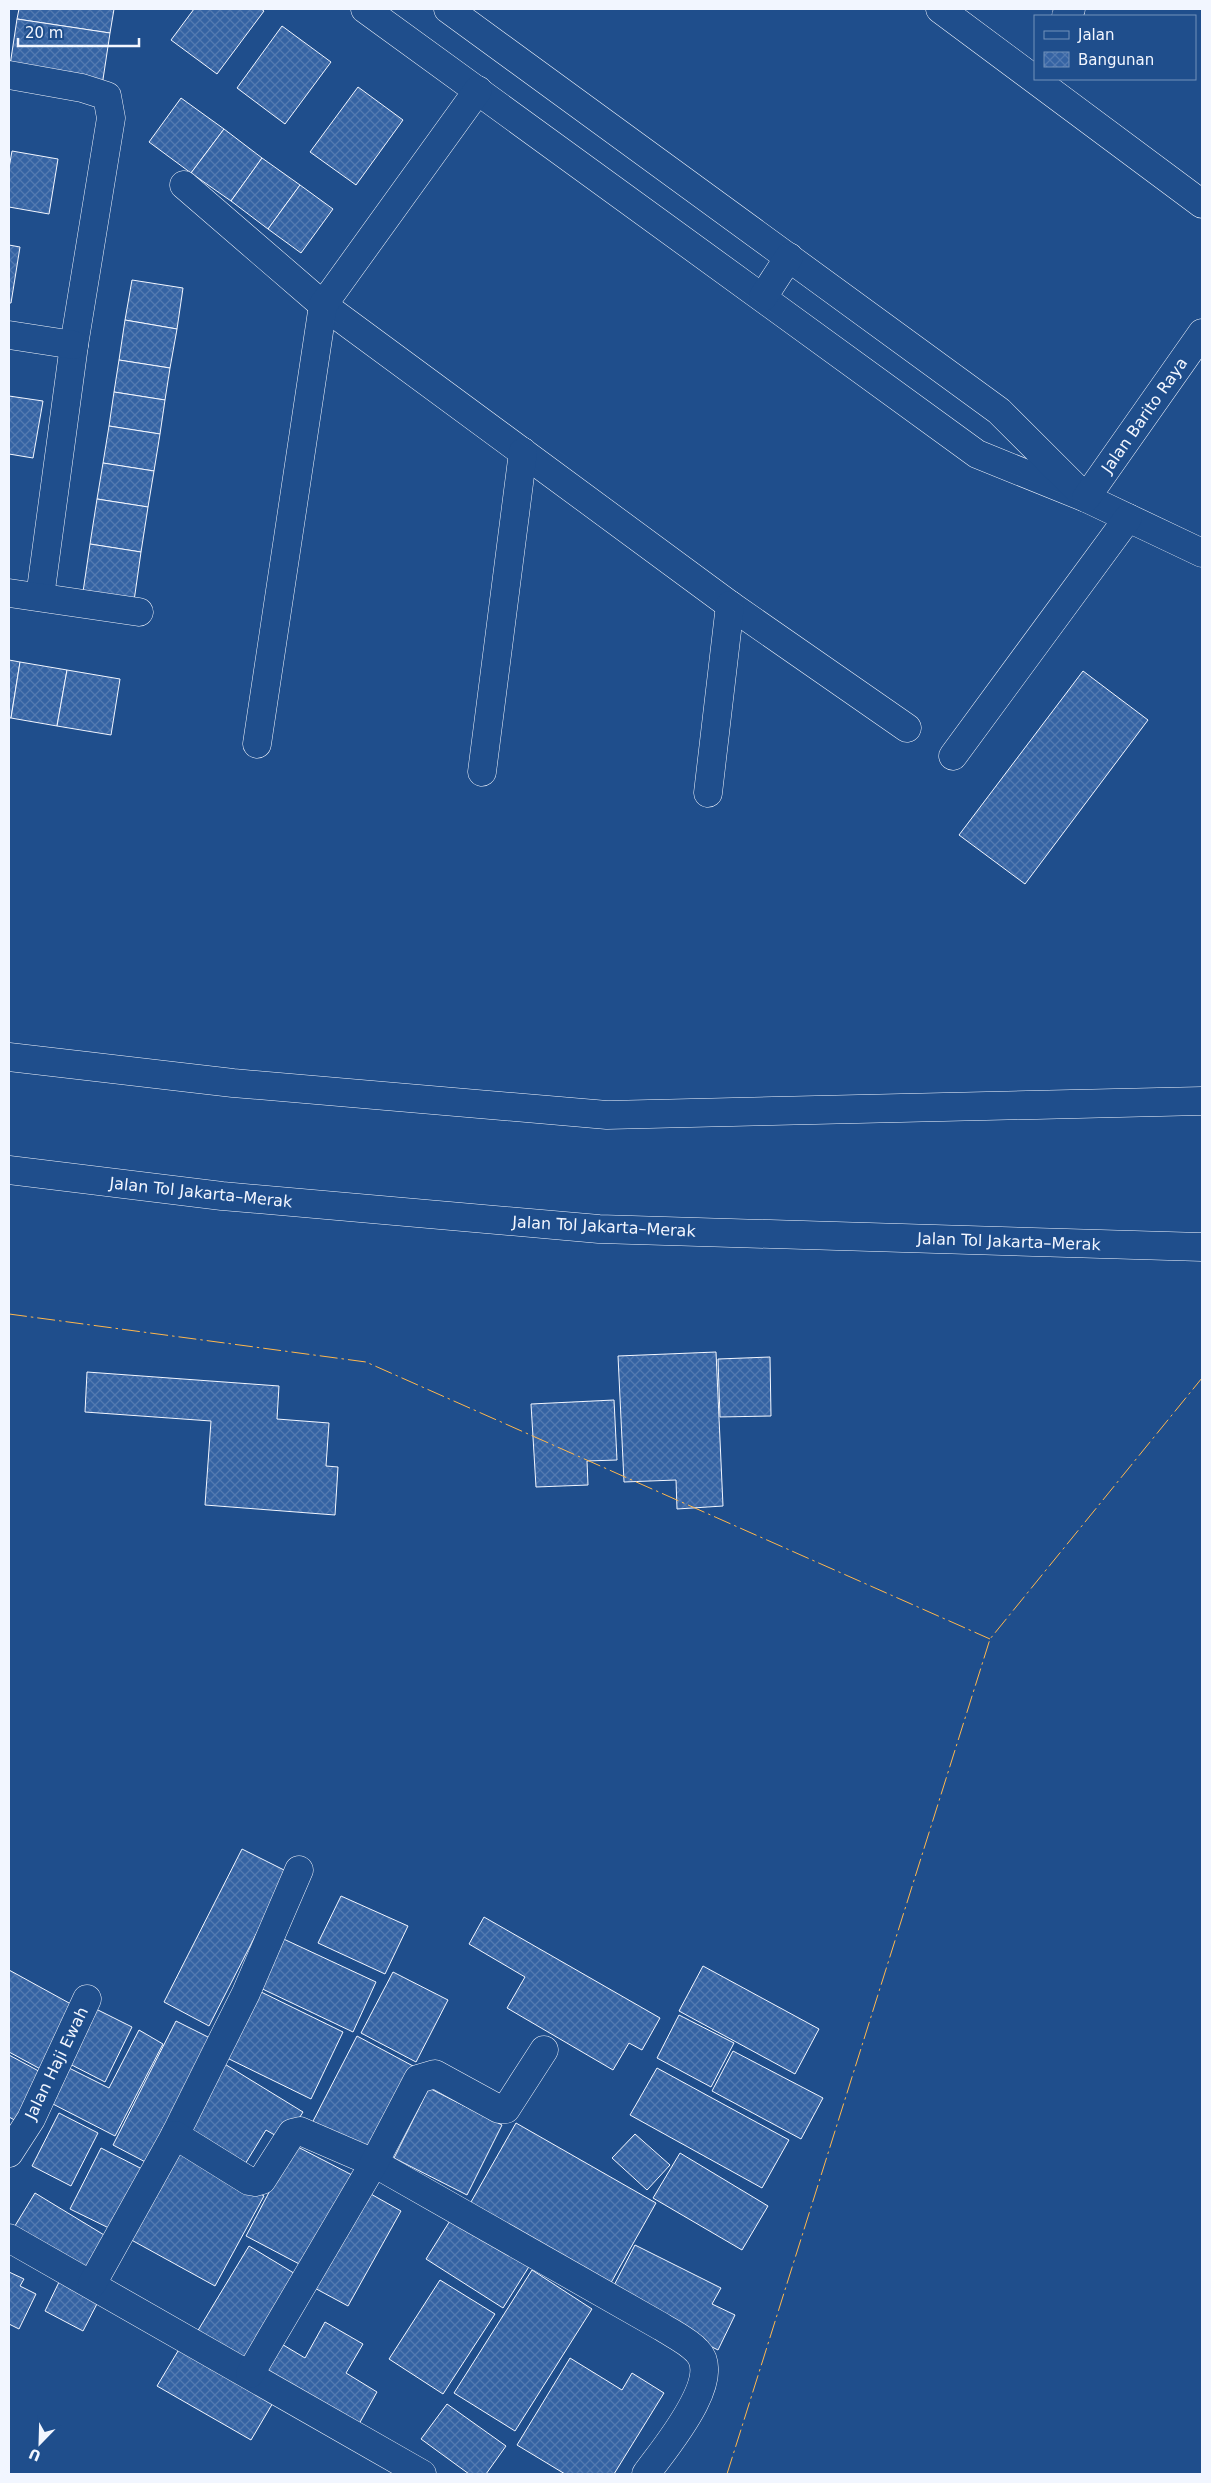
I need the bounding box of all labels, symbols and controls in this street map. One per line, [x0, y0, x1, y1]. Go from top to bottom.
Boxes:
scale bar [18, 15, 139, 47]
legend [1034, 15, 1196, 80]
text: 20 m [25, 24, 63, 42]
text: Jalan [1077, 26, 1114, 44]
text: Bangunan [1078, 51, 1154, 69]
street label: Jalan Barito Raya [1097, 354, 1191, 478]
street label: Jalan Tol Jakarta–Merak [108, 1173, 294, 1212]
street label: Jalan Tol Jakarta–Merak [511, 1212, 697, 1241]
street label: Jalan Tol Jakarta–Merak [916, 1229, 1102, 1254]
street label: Jalan Haji Ewah [21, 2004, 92, 2124]
north arrow [15, 2418, 65, 2468]
text: U [27, 2445, 43, 2465]

